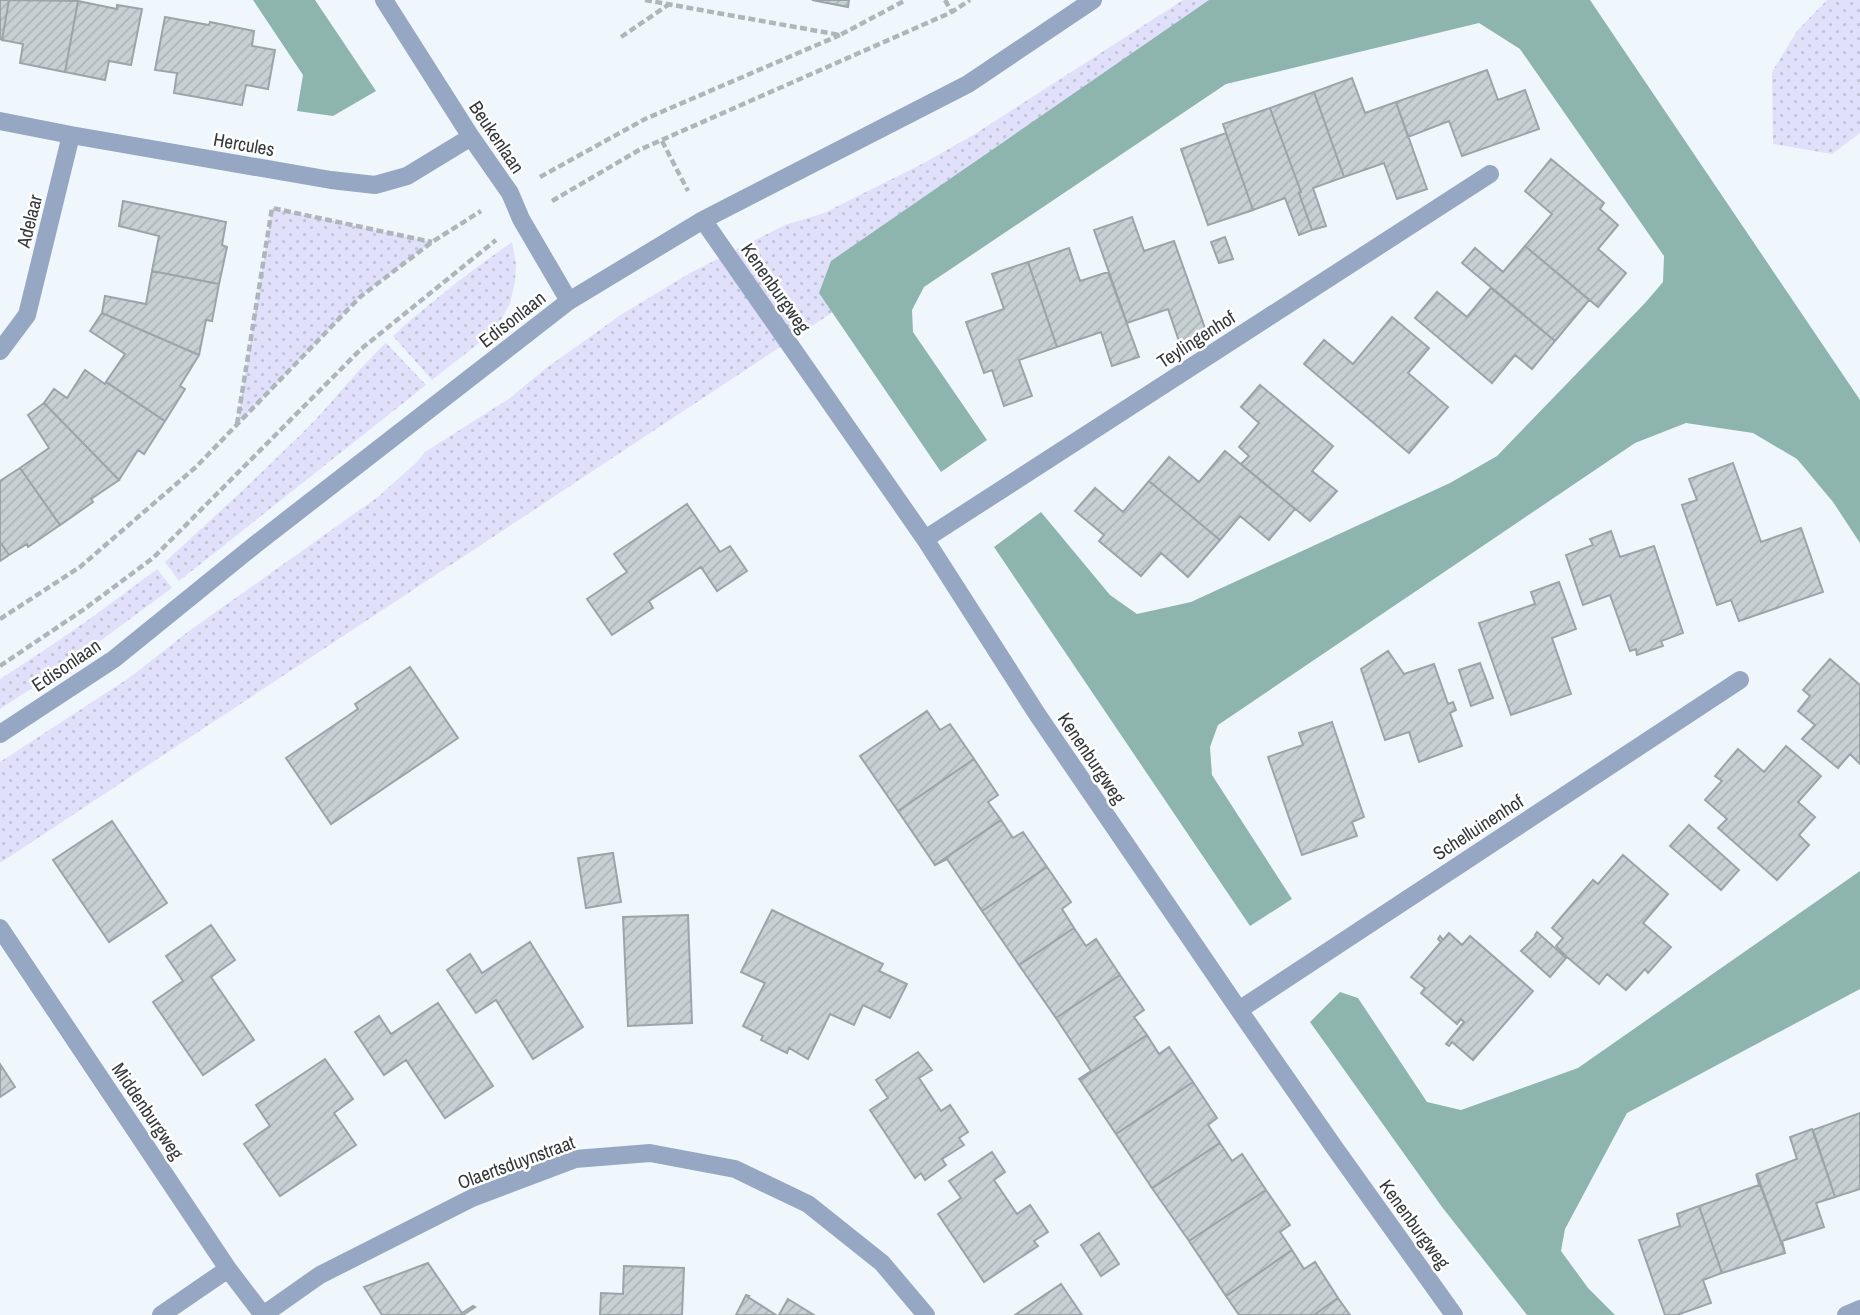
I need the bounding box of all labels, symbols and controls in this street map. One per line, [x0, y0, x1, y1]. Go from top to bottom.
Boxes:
street label: Beukenlaan [463, 96, 531, 178]
street label: Hercules [211, 126, 277, 162]
street label: Adelaar [10, 191, 48, 251]
street label: Kenenburgweg [735, 238, 817, 339]
street label: Edisonlaan [473, 285, 551, 353]
street label: Teylingenhof [1152, 304, 1241, 374]
street label: Edisonlaan [26, 632, 106, 698]
street label: Kenenburgweg [1052, 707, 1132, 809]
street label: Schelluinenhof [1428, 788, 1529, 866]
street label: Middenburgweg [106, 1057, 190, 1165]
street label: Olaertsduynstraat [454, 1129, 579, 1195]
street label: Kenenburgweg [1374, 1174, 1457, 1274]

